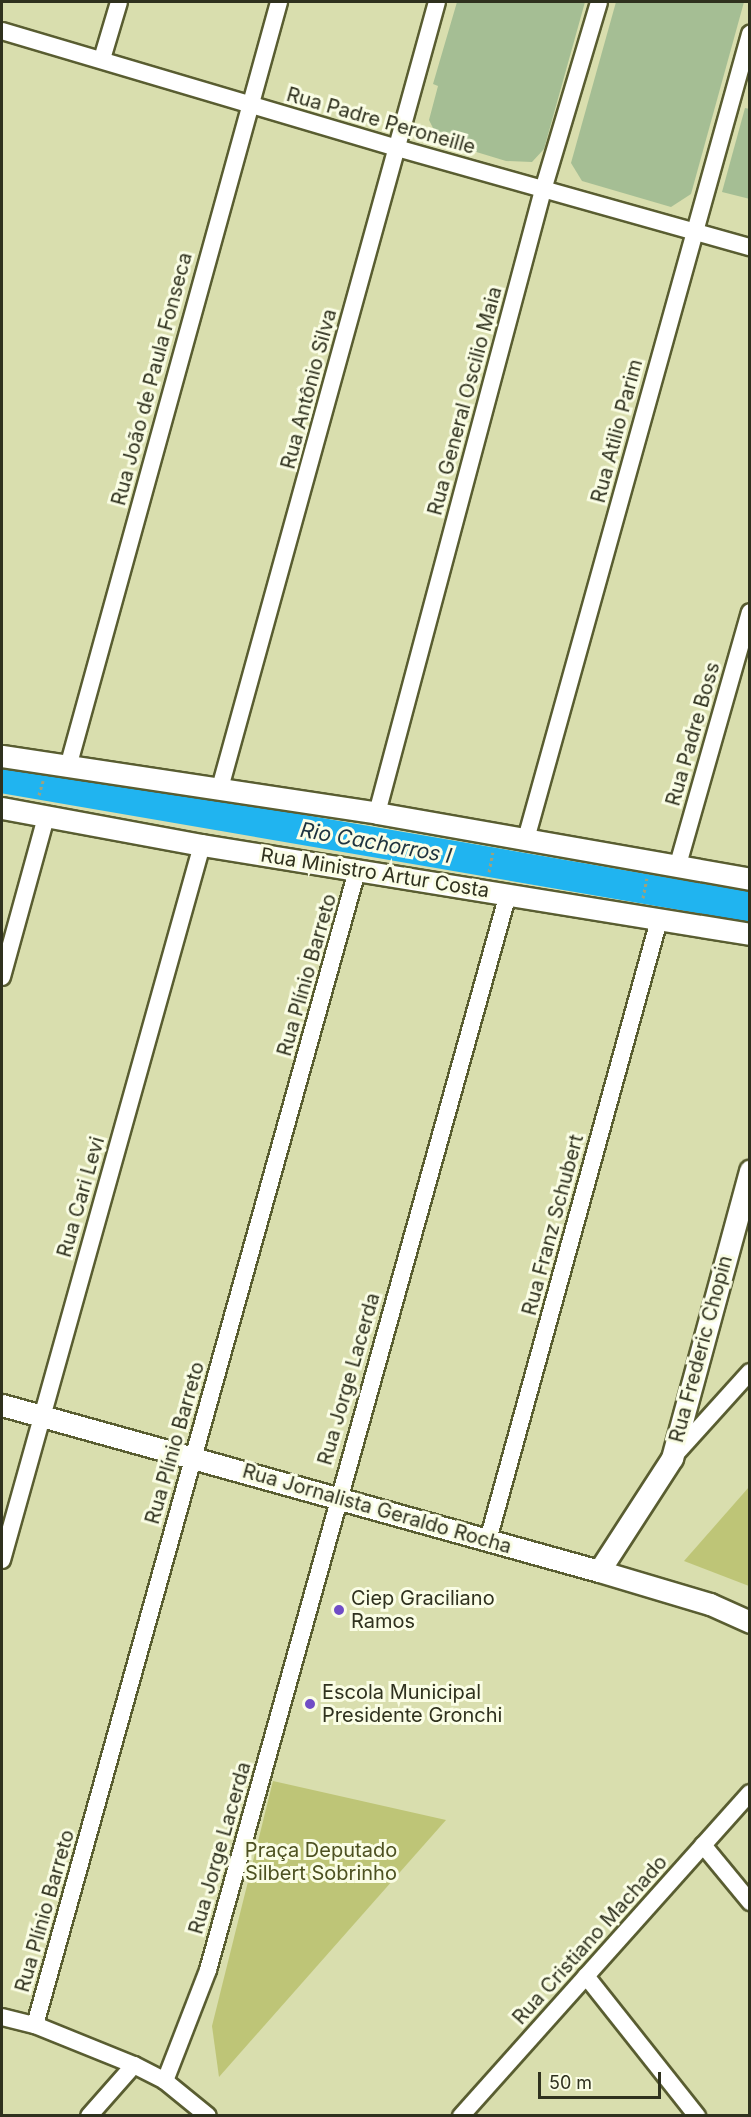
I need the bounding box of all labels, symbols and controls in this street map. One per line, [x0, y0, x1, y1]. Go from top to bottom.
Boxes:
street label: Rua Padre Peroneille [284, 83, 478, 159]
street label: Rua João de Paula Fonseca [107, 250, 197, 508]
street label: Rua General Oscilio Maia [423, 284, 507, 518]
street label: Rua Antônio Silva [276, 306, 342, 472]
street label: Rua Atilio Parim [586, 356, 648, 506]
street label: Rua Padre Boss [661, 659, 725, 809]
water label: Rio Cachorros I [298, 817, 454, 869]
street label: Rua Ministro Artur Costa [259, 843, 491, 903]
street label: Rua Plínio Barreto [272, 891, 342, 1059]
street label: Rua Franz Schubert [517, 1132, 589, 1318]
street label: Rua Cari Levi [52, 1134, 110, 1260]
street label: Rua Frederic Chopin [664, 1253, 738, 1445]
street label: Rua Jorge Lacerda [313, 1290, 385, 1468]
street label: Rua Plínio Barreto [140, 1359, 210, 1527]
street label: Rua Jornalista Geraldo Rocha [240, 1459, 514, 1559]
place label: Ciep Graciliano Ramos [351, 1586, 495, 1633]
marker: Ciep Graciliano Ramos [332, 1603, 346, 1617]
place label: Escola Municipal Presidente Gronchi [322, 1680, 502, 1727]
marker: Escola Municipal Presidente Gronchi [303, 1697, 317, 1711]
street label: Rua Jorge Lacerda [184, 1759, 256, 1937]
street label: Rua Plínio Barreto [10, 1827, 80, 1995]
park label: Praça Deputado Silbert Sobrinho [245, 1838, 397, 1885]
street label: Rua Cristiano Machado [508, 1850, 672, 2030]
scale bar [541, 2060, 664, 2098]
text: 50 m [549, 2072, 592, 2093]

